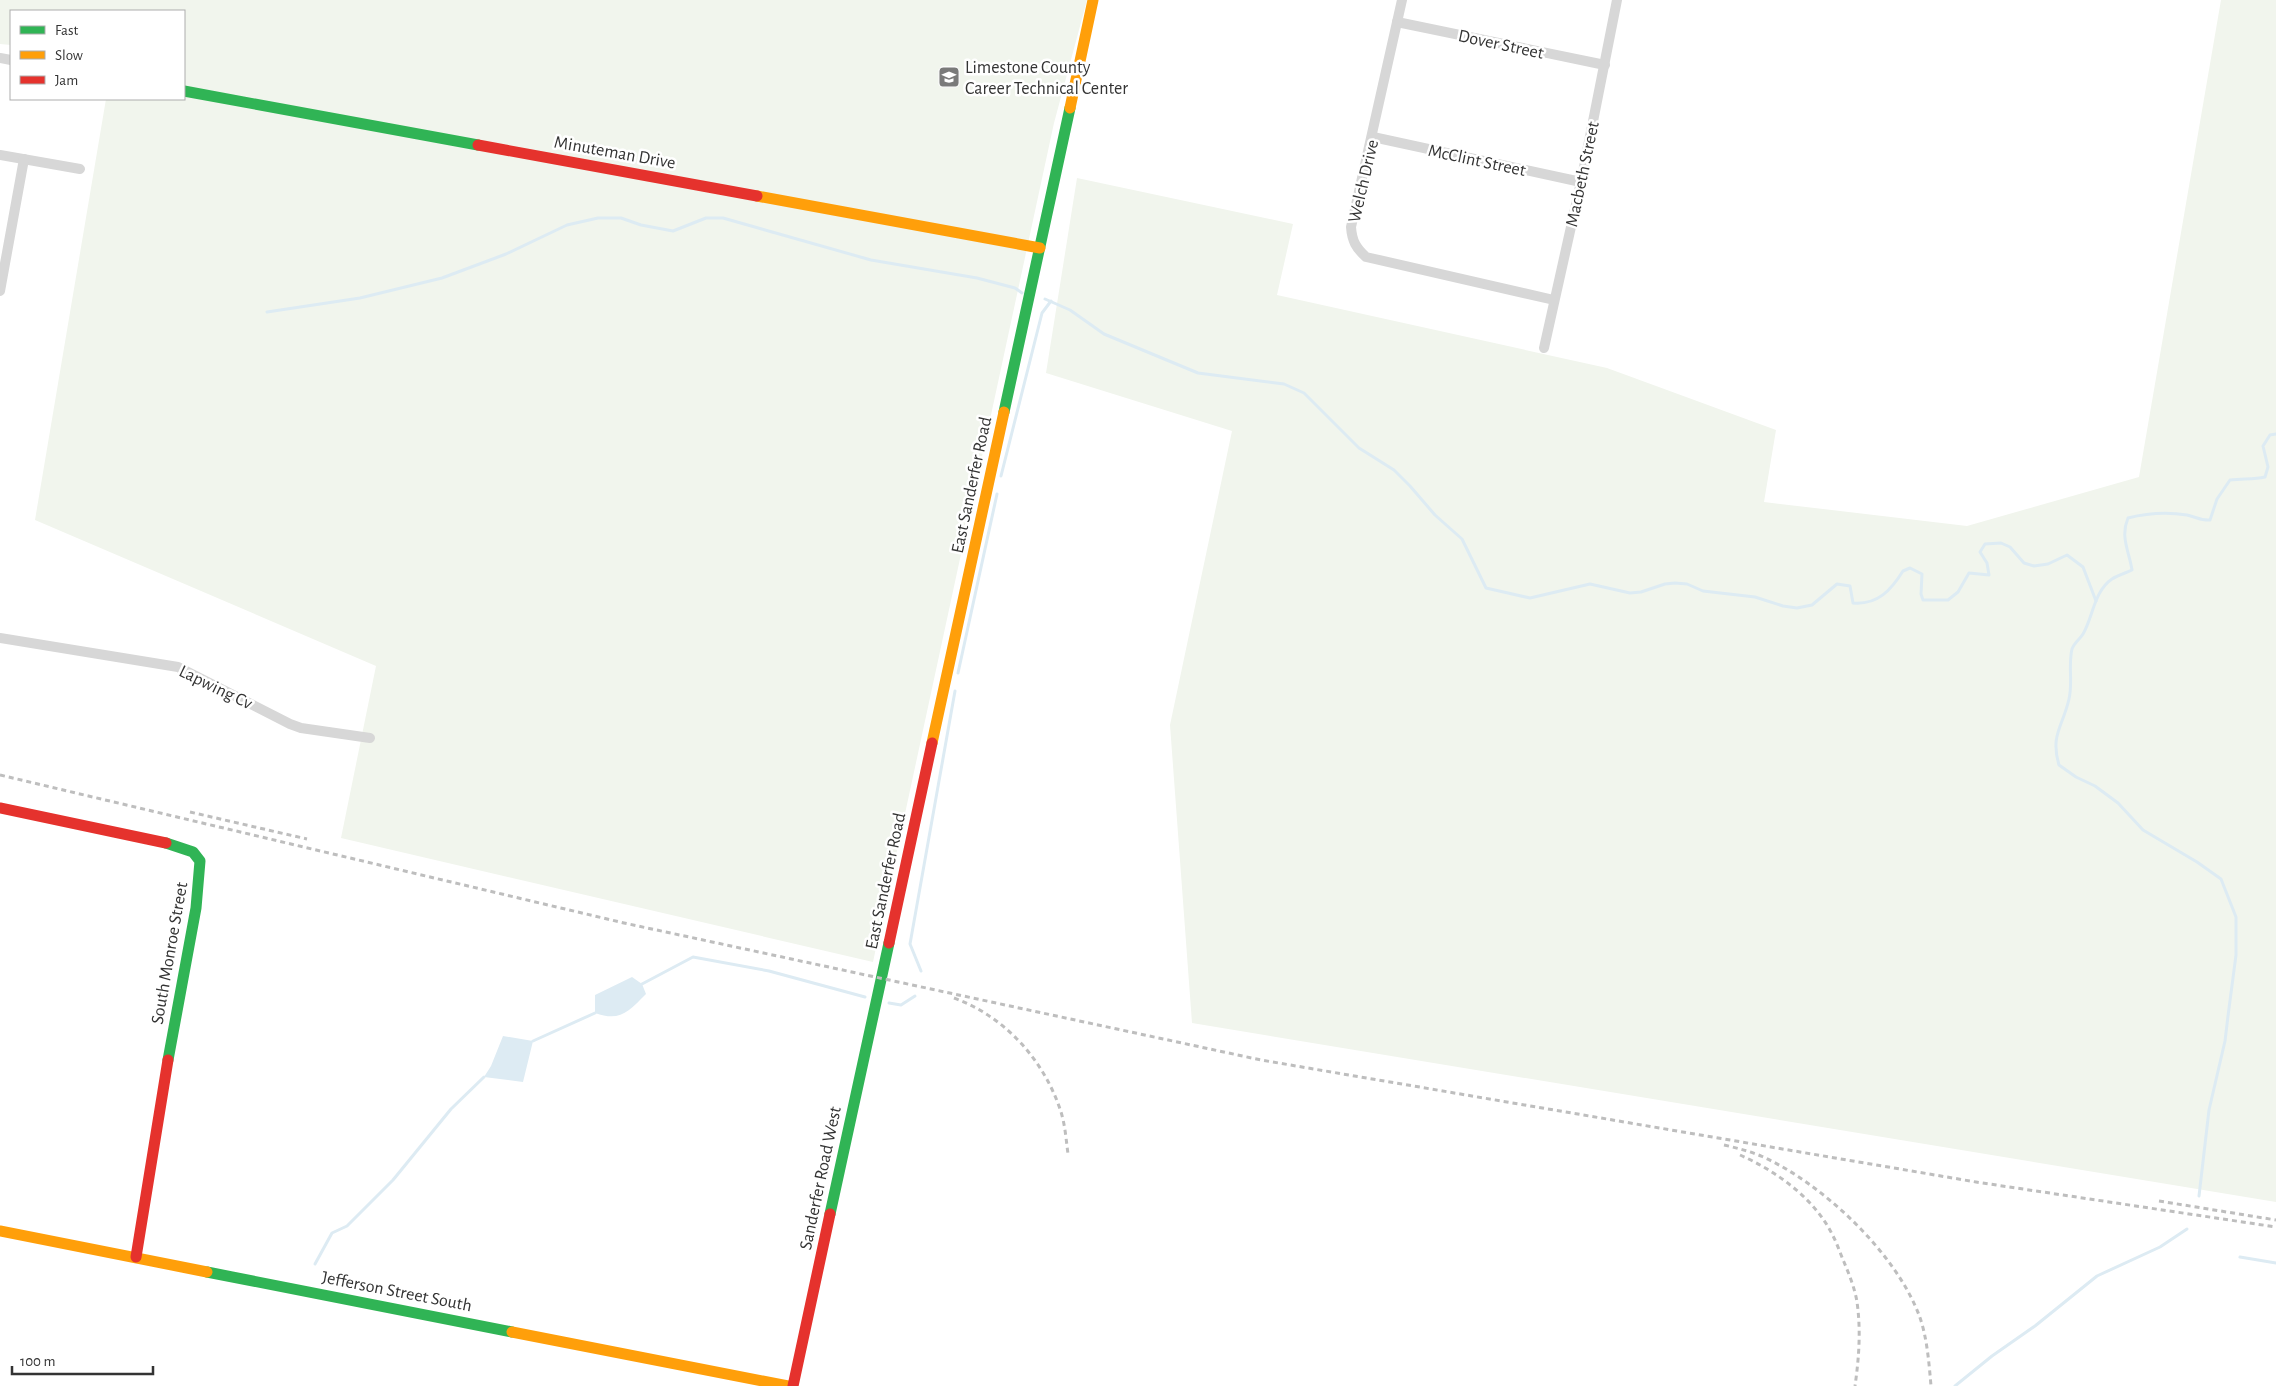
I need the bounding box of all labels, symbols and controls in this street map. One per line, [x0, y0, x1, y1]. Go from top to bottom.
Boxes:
legend [10, 10, 185, 100]
text: Fast [55, 23, 79, 38]
street label: Dover Street [1456, 27, 1545, 63]
text: Slow [55, 48, 83, 63]
place label: Limestone County Career Technical Center [965, 59, 1128, 98]
school or university icon: Limestone County Career Technical Center [937, 65, 961, 89]
text: Jam [55, 73, 78, 88]
street label: Macbeth Street [1563, 120, 1603, 229]
street label: Minuteman Drive [553, 133, 677, 173]
street label: Welch Drive [1346, 138, 1382, 225]
street label: McClint Street [1426, 142, 1527, 180]
street label: East Sanderfer Road [949, 415, 995, 555]
street label: Lapwing Cv [176, 662, 255, 713]
street label: East Sanderfer Road [863, 811, 909, 951]
street label: South Monroe Street [149, 880, 191, 1026]
street label: Sanderfer Road West [797, 1105, 845, 1251]
street label: Jefferson Street South [320, 1269, 473, 1315]
scale bar [12, 1344, 154, 1376]
text: 100 m [20, 1354, 55, 1369]

